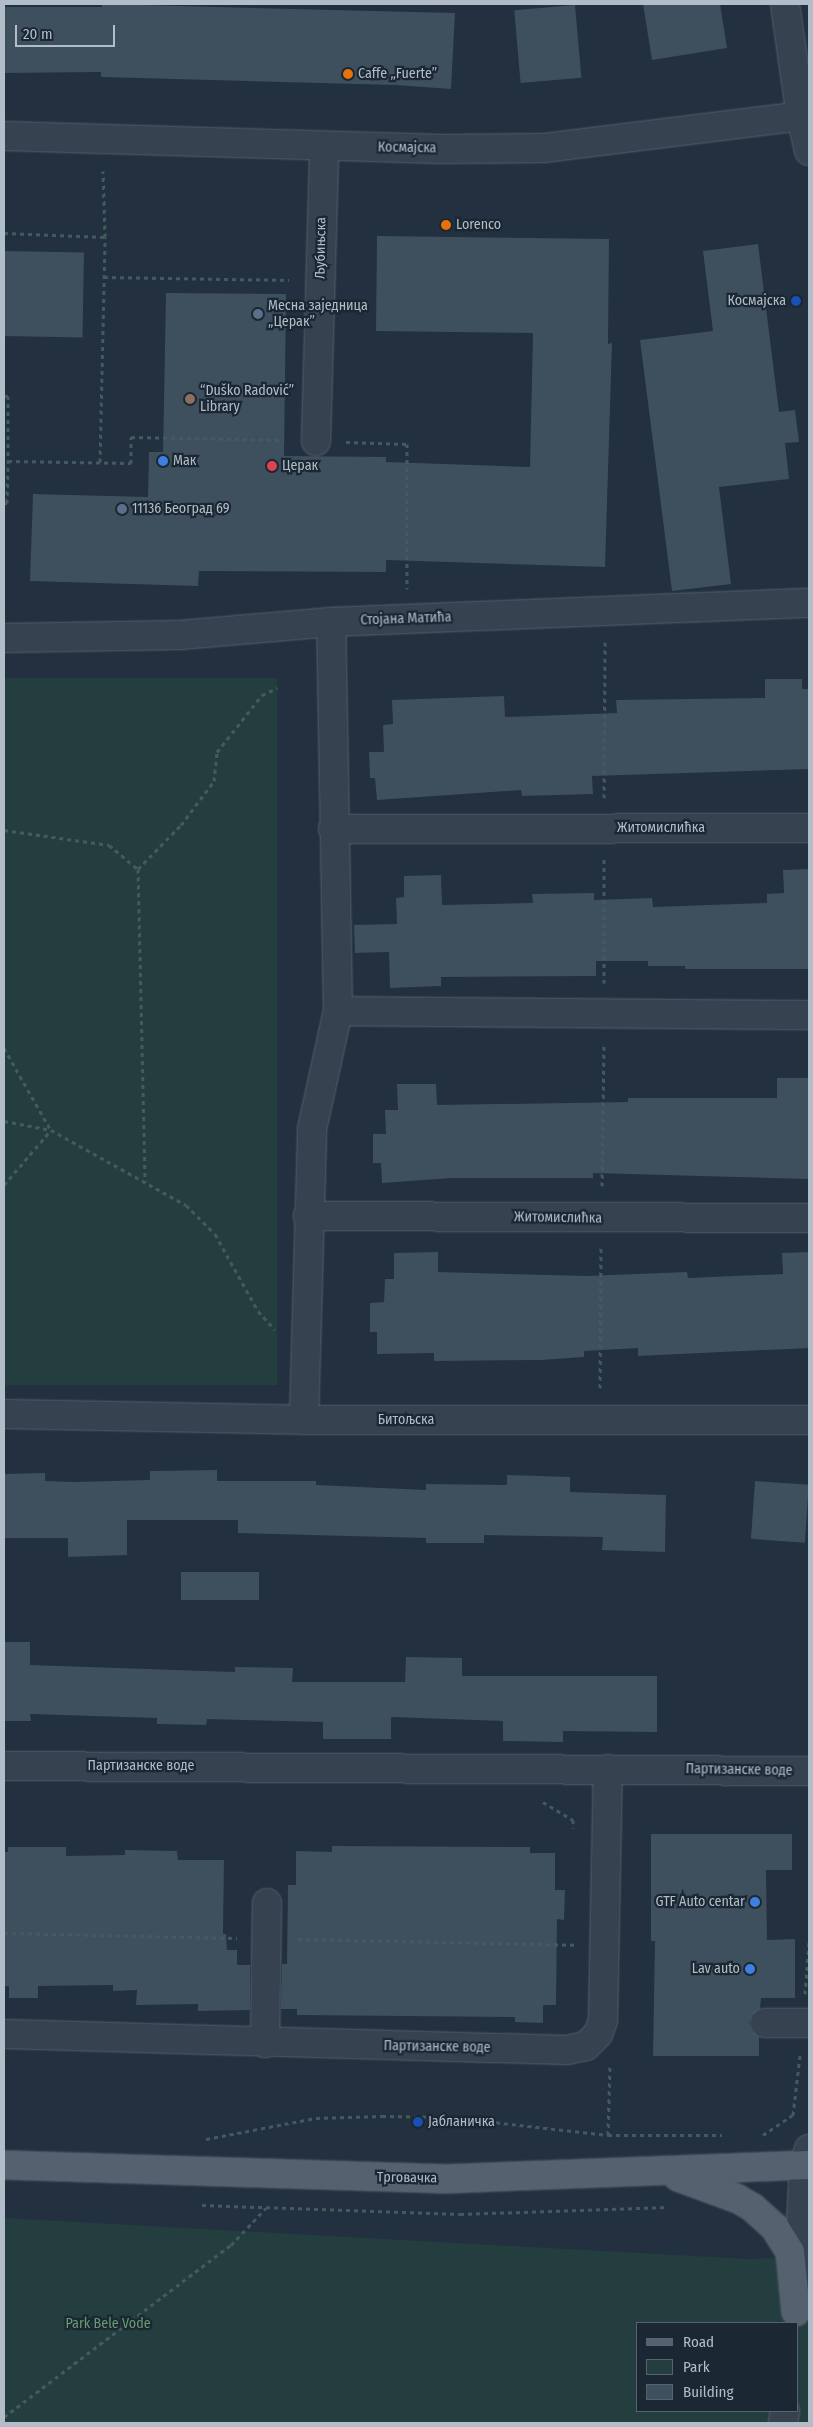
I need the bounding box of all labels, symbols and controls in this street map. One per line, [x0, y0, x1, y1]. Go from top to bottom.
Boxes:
scale bar [18, 15, 118, 47]
text: 20 m [23, 25, 53, 43]
place label: Caffe „Fuerte” [358, 66, 437, 82]
marker: Caffe „Fuerte” [342, 68, 354, 80]
street label: Космајска [378, 139, 436, 157]
street label: Љубињска [312, 217, 330, 279]
place label: Lorenco [456, 217, 501, 233]
marker: Lorenco [440, 219, 452, 231]
place label: Космајска [727, 293, 786, 309]
marker: Космајска [790, 295, 802, 307]
place label: Месна заједница „Церак” [268, 298, 368, 331]
marker: Месна заједница „Церак” [252, 308, 264, 320]
place label: “Duško Radović” Library [200, 383, 294, 416]
marker: “Duško Radović” Library [184, 393, 196, 405]
place label: Мак [173, 453, 196, 469]
marker: Мак [157, 455, 169, 467]
place label: Церак [282, 458, 318, 474]
marker: Церак [266, 460, 278, 472]
place label: 11136 Београд 69 [132, 501, 230, 517]
marker: 11136 Београд 69 [116, 503, 128, 515]
street label: Стојана Матића [360, 609, 452, 629]
street label: Житомислићка [617, 820, 705, 836]
street label: Житомислићка [514, 1209, 602, 1227]
street label: Битољска [378, 1412, 434, 1428]
street label: Партизанске воде [88, 1758, 194, 1774]
street label: Партизанске воде [685, 1761, 793, 1779]
place label: GTF Auto centar [655, 1894, 745, 1910]
marker: GTF Auto centar [749, 1896, 761, 1908]
place label: Lav auto [692, 1961, 740, 1977]
marker: Lav auto [744, 1963, 756, 1975]
street label: Партизанске воде [383, 2038, 491, 2056]
place label: Јабланичка [428, 2114, 495, 2130]
marker: Јабланичка [412, 2116, 424, 2128]
street label: Трговачка [377, 2169, 437, 2187]
park label: Park Bele Vode [65, 2316, 151, 2332]
legend [636, 2322, 798, 2412]
text: Road [683, 2333, 714, 2351]
text: Park [683, 2358, 710, 2376]
text: Building [683, 2383, 734, 2401]

